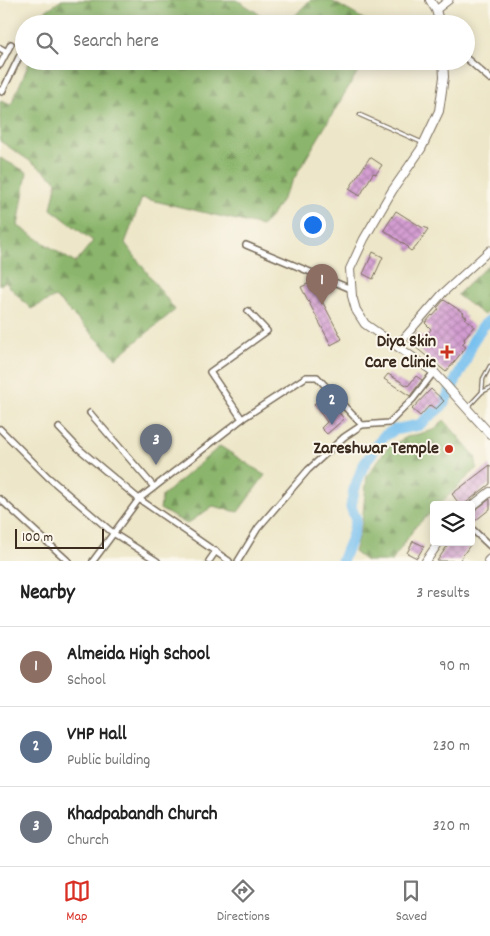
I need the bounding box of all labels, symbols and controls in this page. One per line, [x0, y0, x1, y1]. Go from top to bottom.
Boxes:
search box [15, 15, 475, 70]
icon: search [33, 29, 61, 57]
text: Search here [73, 29, 159, 56]
your location [300, 212, 326, 238]
pin: 1 [306, 264, 338, 305]
place label: Diya Skin Care Clinic [365, 330, 436, 376]
marker: Diya Skin Care Clinic [440, 345, 454, 359]
pin: 2 [316, 384, 348, 425]
pin: 3 [140, 424, 172, 465]
place label: Zareshwar Temple [313, 437, 439, 462]
marker: Zareshwar Temple [443, 443, 455, 455]
map controls [430, 501, 475, 546]
button: layers [430, 501, 475, 546]
scale bar [15, 526, 104, 549]
text: 100 m [22, 528, 53, 548]
text: Nearby [20, 579, 75, 609]
text: 3 results [416, 582, 470, 605]
text: Almeida High School [67, 642, 210, 669]
text: 1 [34, 655, 38, 678]
text: 90 m [439, 655, 470, 678]
text: School [67, 669, 106, 692]
text: VHP Hall [67, 722, 127, 749]
text: 2 [33, 735, 40, 758]
text: 230 m [433, 735, 470, 758]
text: Public building [67, 749, 150, 772]
text: Khadpabandh Church [67, 802, 218, 829]
text: 3 [32, 815, 40, 838]
text: 320 m [433, 815, 470, 838]
text: Church [67, 829, 109, 852]
tab: Map [63, 877, 91, 927]
tab: Directions [217, 877, 270, 927]
tab: Saved [396, 877, 427, 927]

